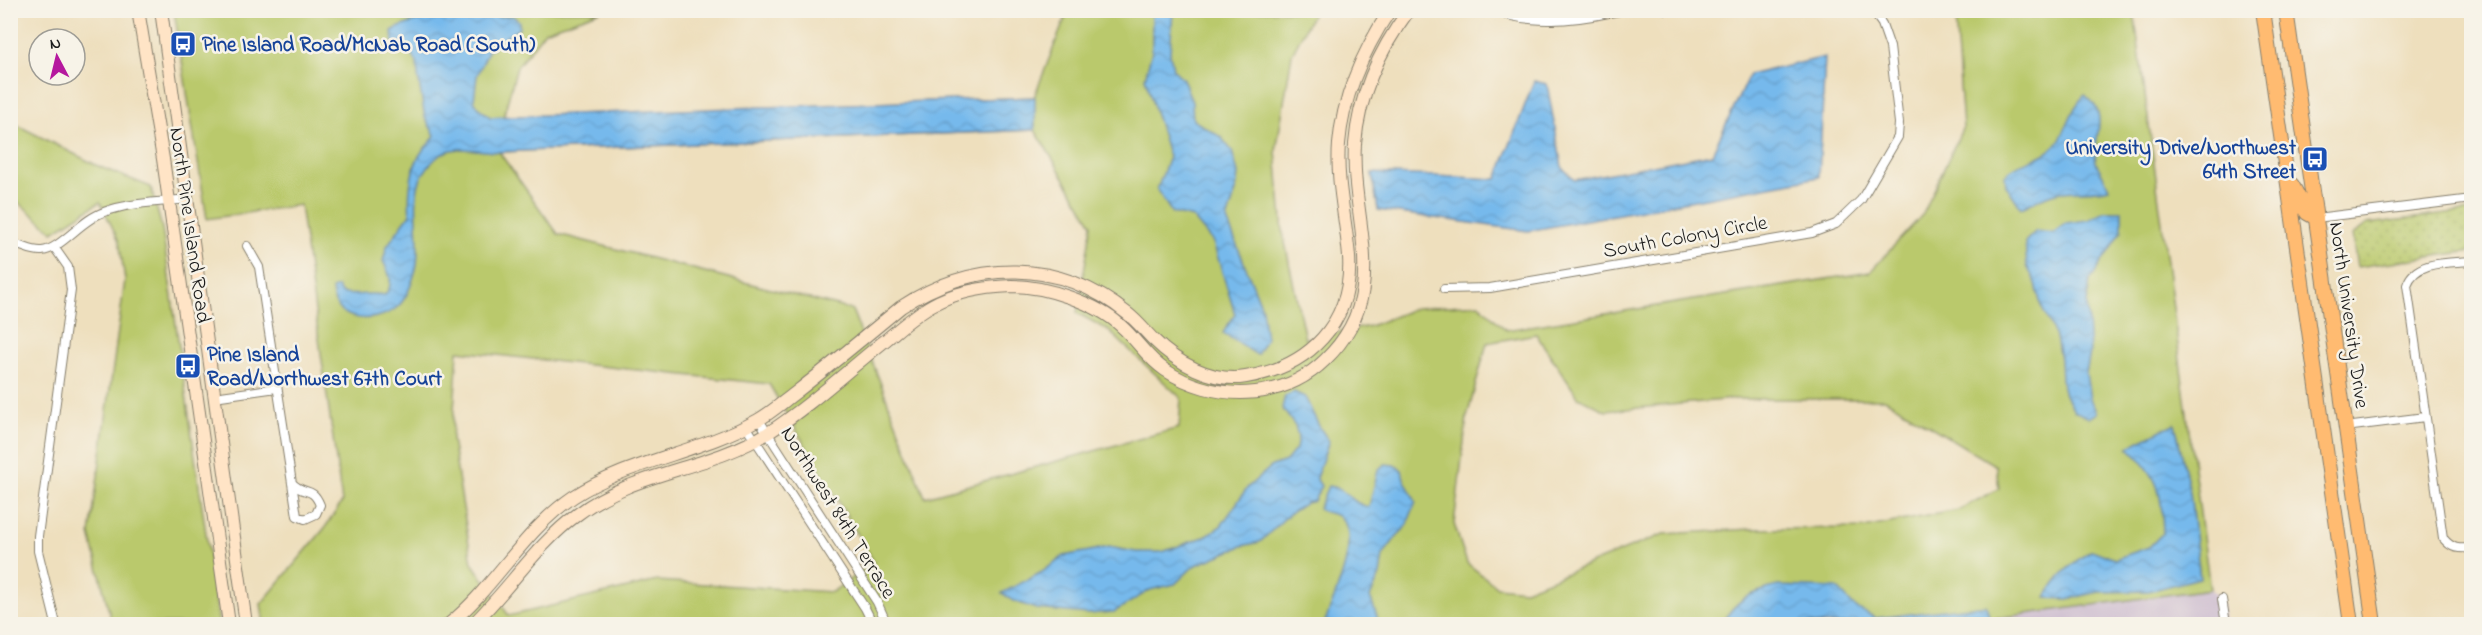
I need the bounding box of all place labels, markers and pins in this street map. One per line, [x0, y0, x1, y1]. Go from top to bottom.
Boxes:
bus stop icon: Pine Island Road/McNab Road (South) [168, 29, 198, 59]
place label: Pine Island Road/McNab Road (South) [202, 31, 536, 61]
place label: University Drive/Northwest 64th Street [2066, 134, 2297, 188]
bus stop icon: University Drive/Northwest 64th Street [2300, 144, 2330, 174]
place label: Pine Island Road/Northwest 67th Court [207, 341, 443, 395]
bus stop icon: Pine Island Road/Northwest 67th Court [173, 351, 203, 381]

